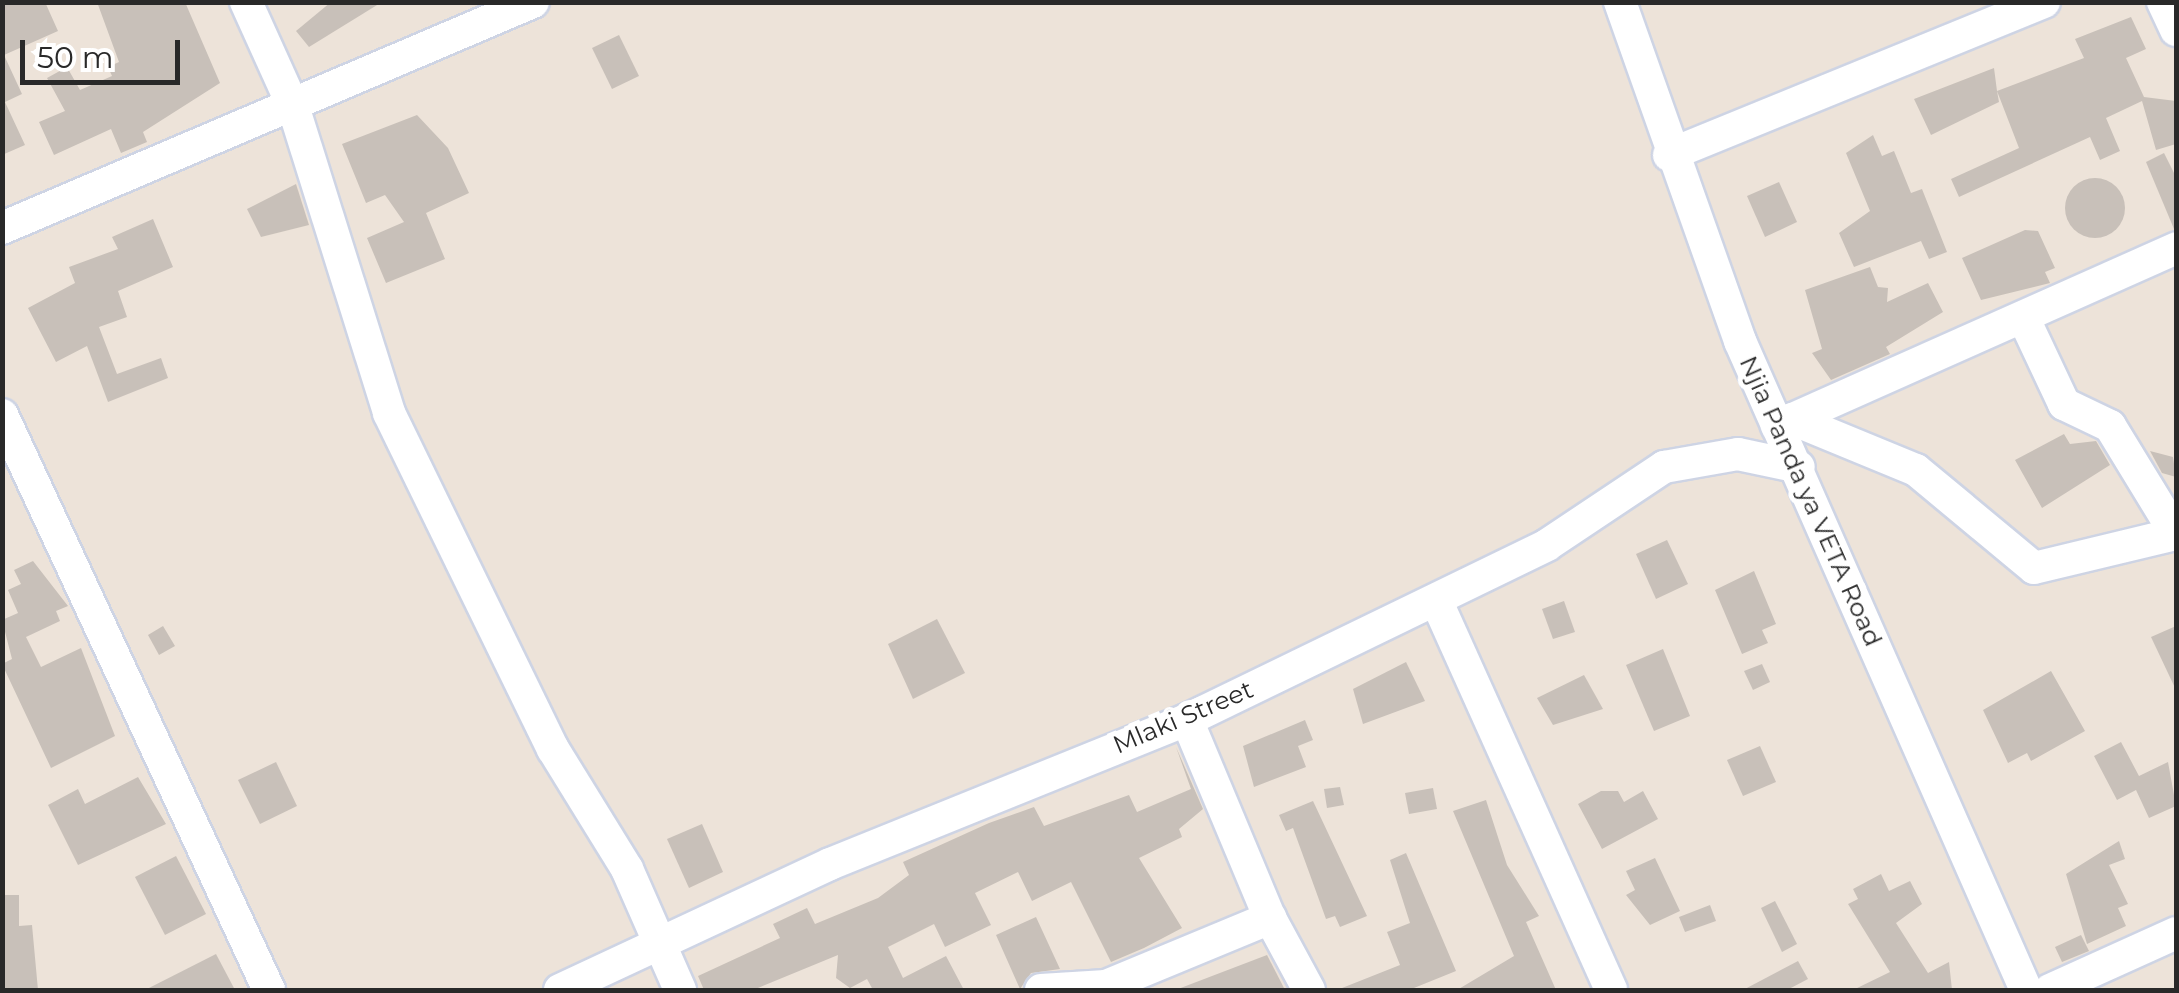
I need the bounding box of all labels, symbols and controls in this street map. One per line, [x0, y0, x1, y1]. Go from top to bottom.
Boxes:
scale bar [25, 20, 185, 82]
text: 50 m [37, 39, 114, 76]
street label: Njia Panda ya VETA Road [1733, 351, 1889, 651]
street label: Mlaki Street [1108, 674, 1258, 760]

